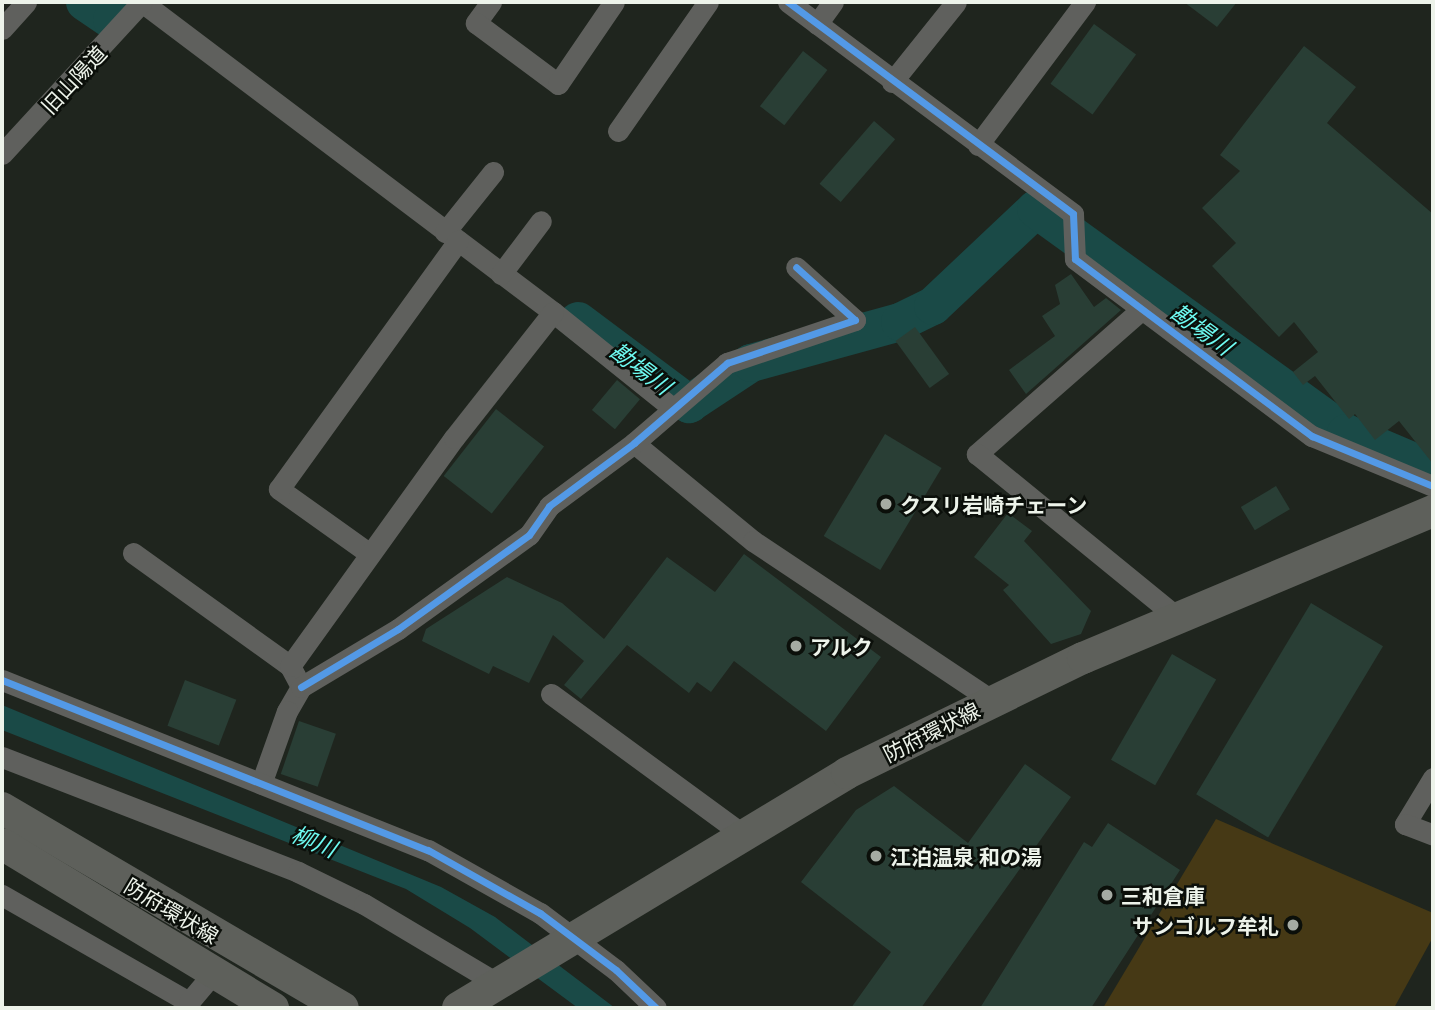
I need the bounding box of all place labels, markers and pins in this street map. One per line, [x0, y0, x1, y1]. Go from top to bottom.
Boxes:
place label: クスリ岩崎チェーン [900, 491, 1089, 517]
marker: クスリ岩崎チェーン [878, 496, 894, 512]
place label: アルク [810, 633, 873, 659]
marker: アルク [788, 638, 804, 654]
place label: 江泊温泉 和の湯 [890, 843, 1042, 869]
marker: 江泊温泉 和の湯 [868, 848, 884, 864]
place label: 三和倉庫 [1121, 882, 1205, 908]
marker: 三和倉庫 [1099, 887, 1115, 903]
place label: サンゴルフ牟礼 [1132, 912, 1279, 938]
marker: サンゴルフ牟礼 [1285, 917, 1301, 933]

